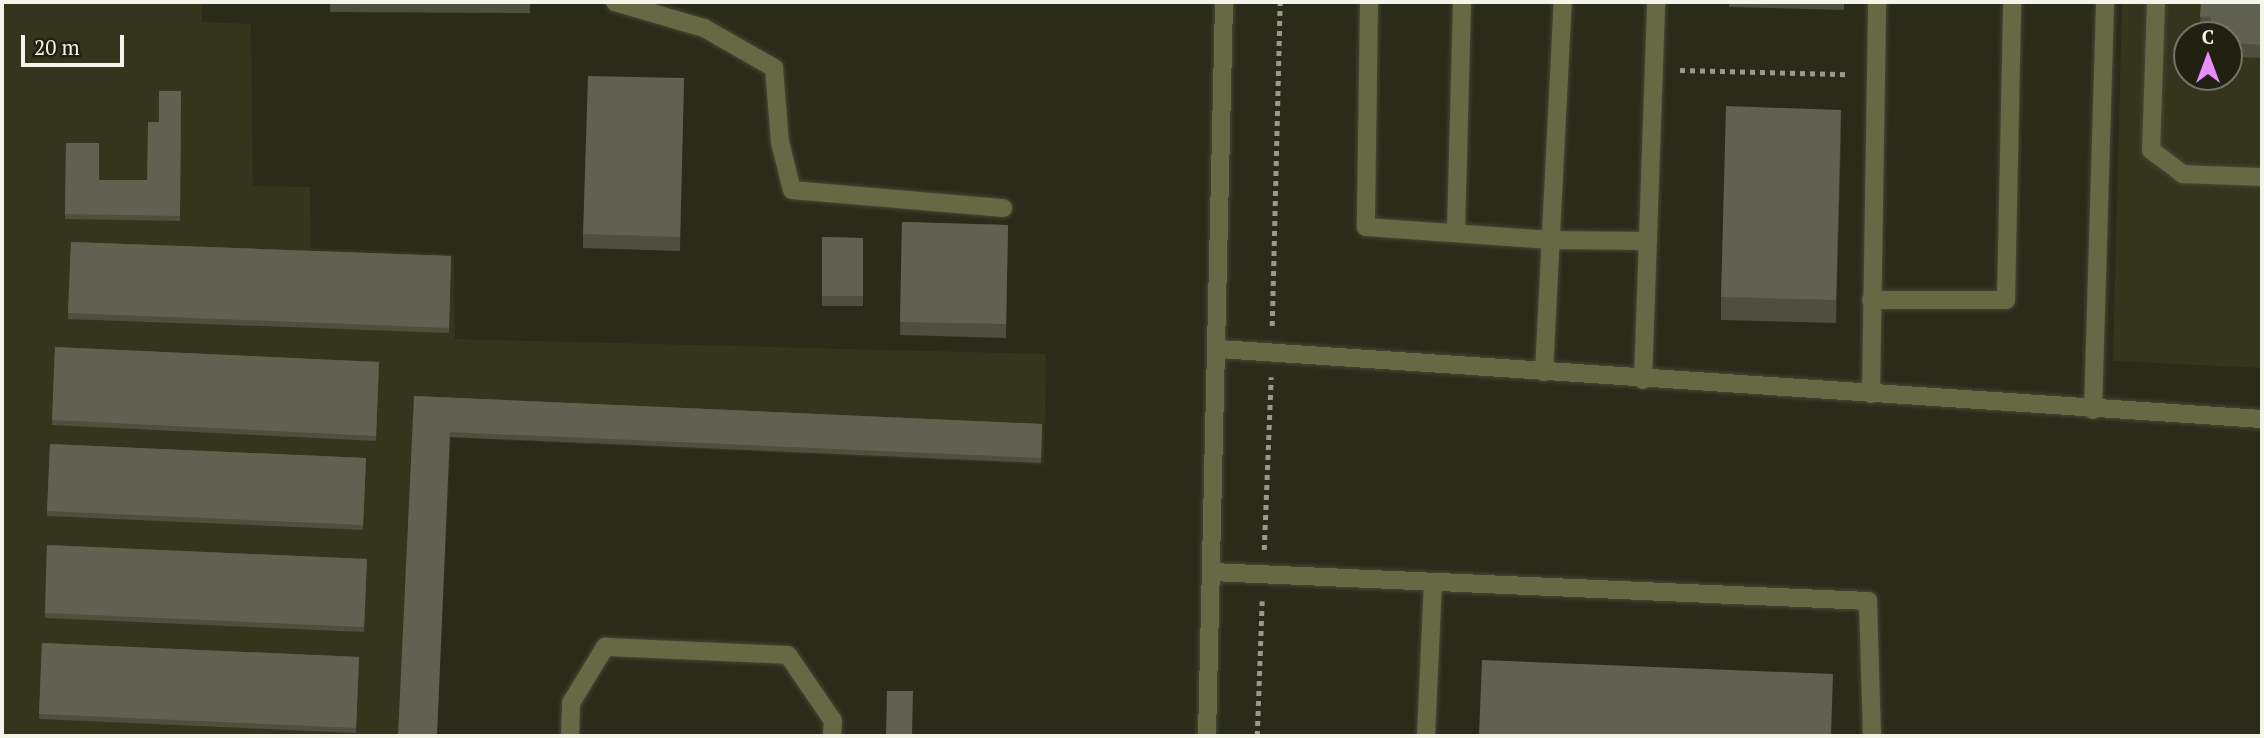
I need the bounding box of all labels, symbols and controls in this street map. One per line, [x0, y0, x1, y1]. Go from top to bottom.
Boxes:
scale bar [24, 21, 128, 65]
north arrow [2173, 21, 2243, 91]
text: С [2202, 24, 2214, 49]
text: 20 m [34, 33, 80, 61]

